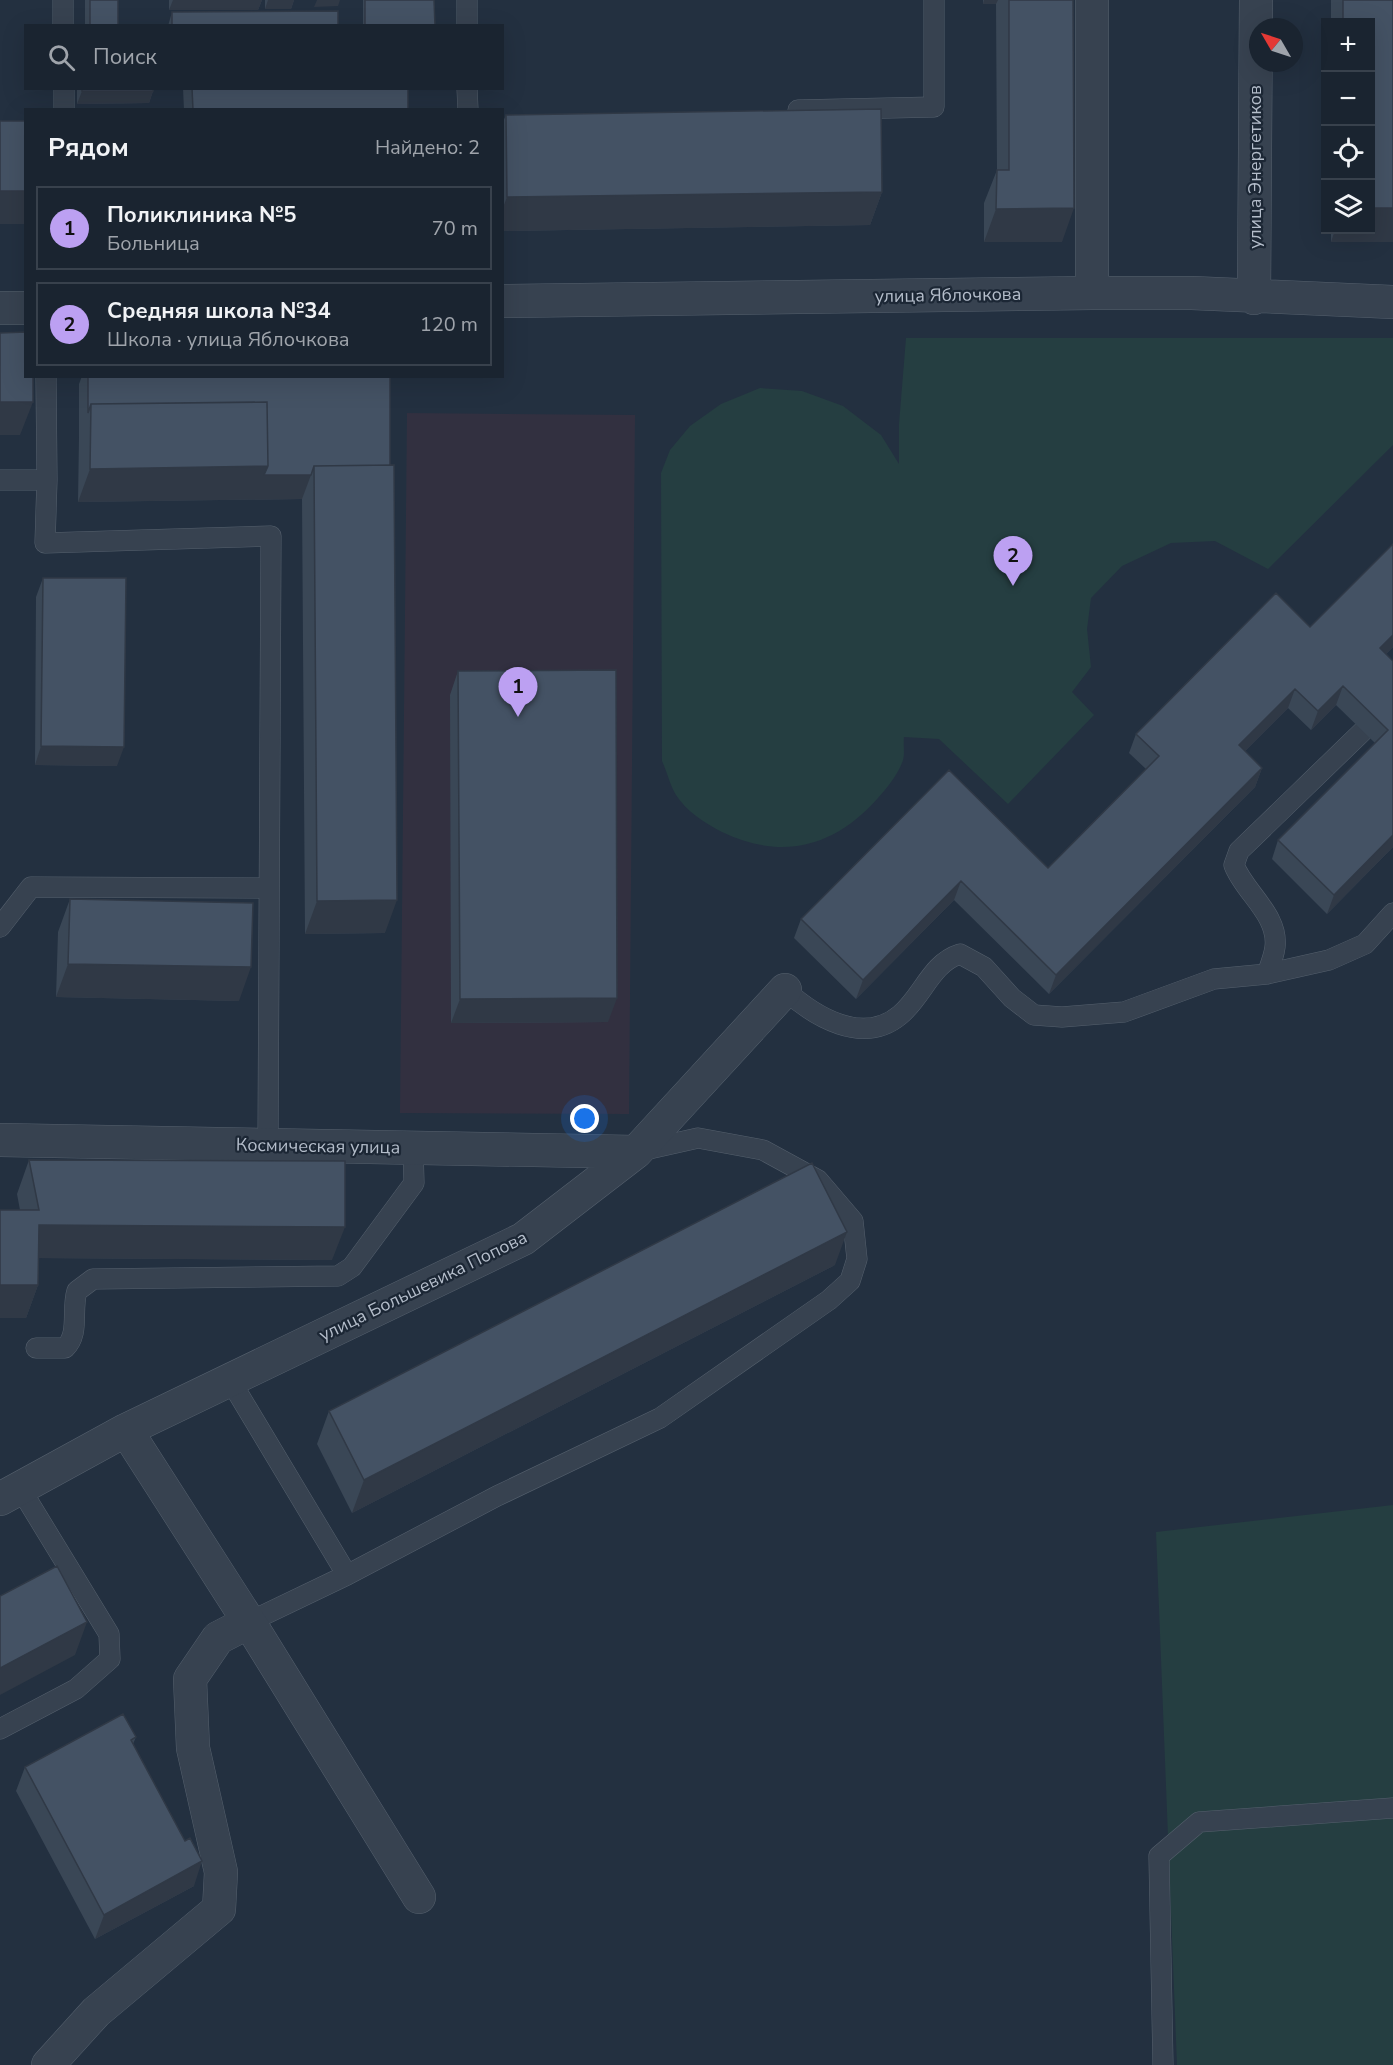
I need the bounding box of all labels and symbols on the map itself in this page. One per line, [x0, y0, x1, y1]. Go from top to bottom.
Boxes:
north arrow [1249, 18, 1303, 72]
street label: улица Энергетиков [1243, 85, 1267, 249]
street label: улица Яблочкова [875, 282, 1021, 308]
pin: 2 [994, 536, 1032, 586]
pin: 1 [498, 668, 538, 717]
your location [570, 1104, 599, 1133]
street label: Космическая улица [236, 1133, 400, 1159]
street label: улица Большевика Попова [315, 1225, 531, 1347]

